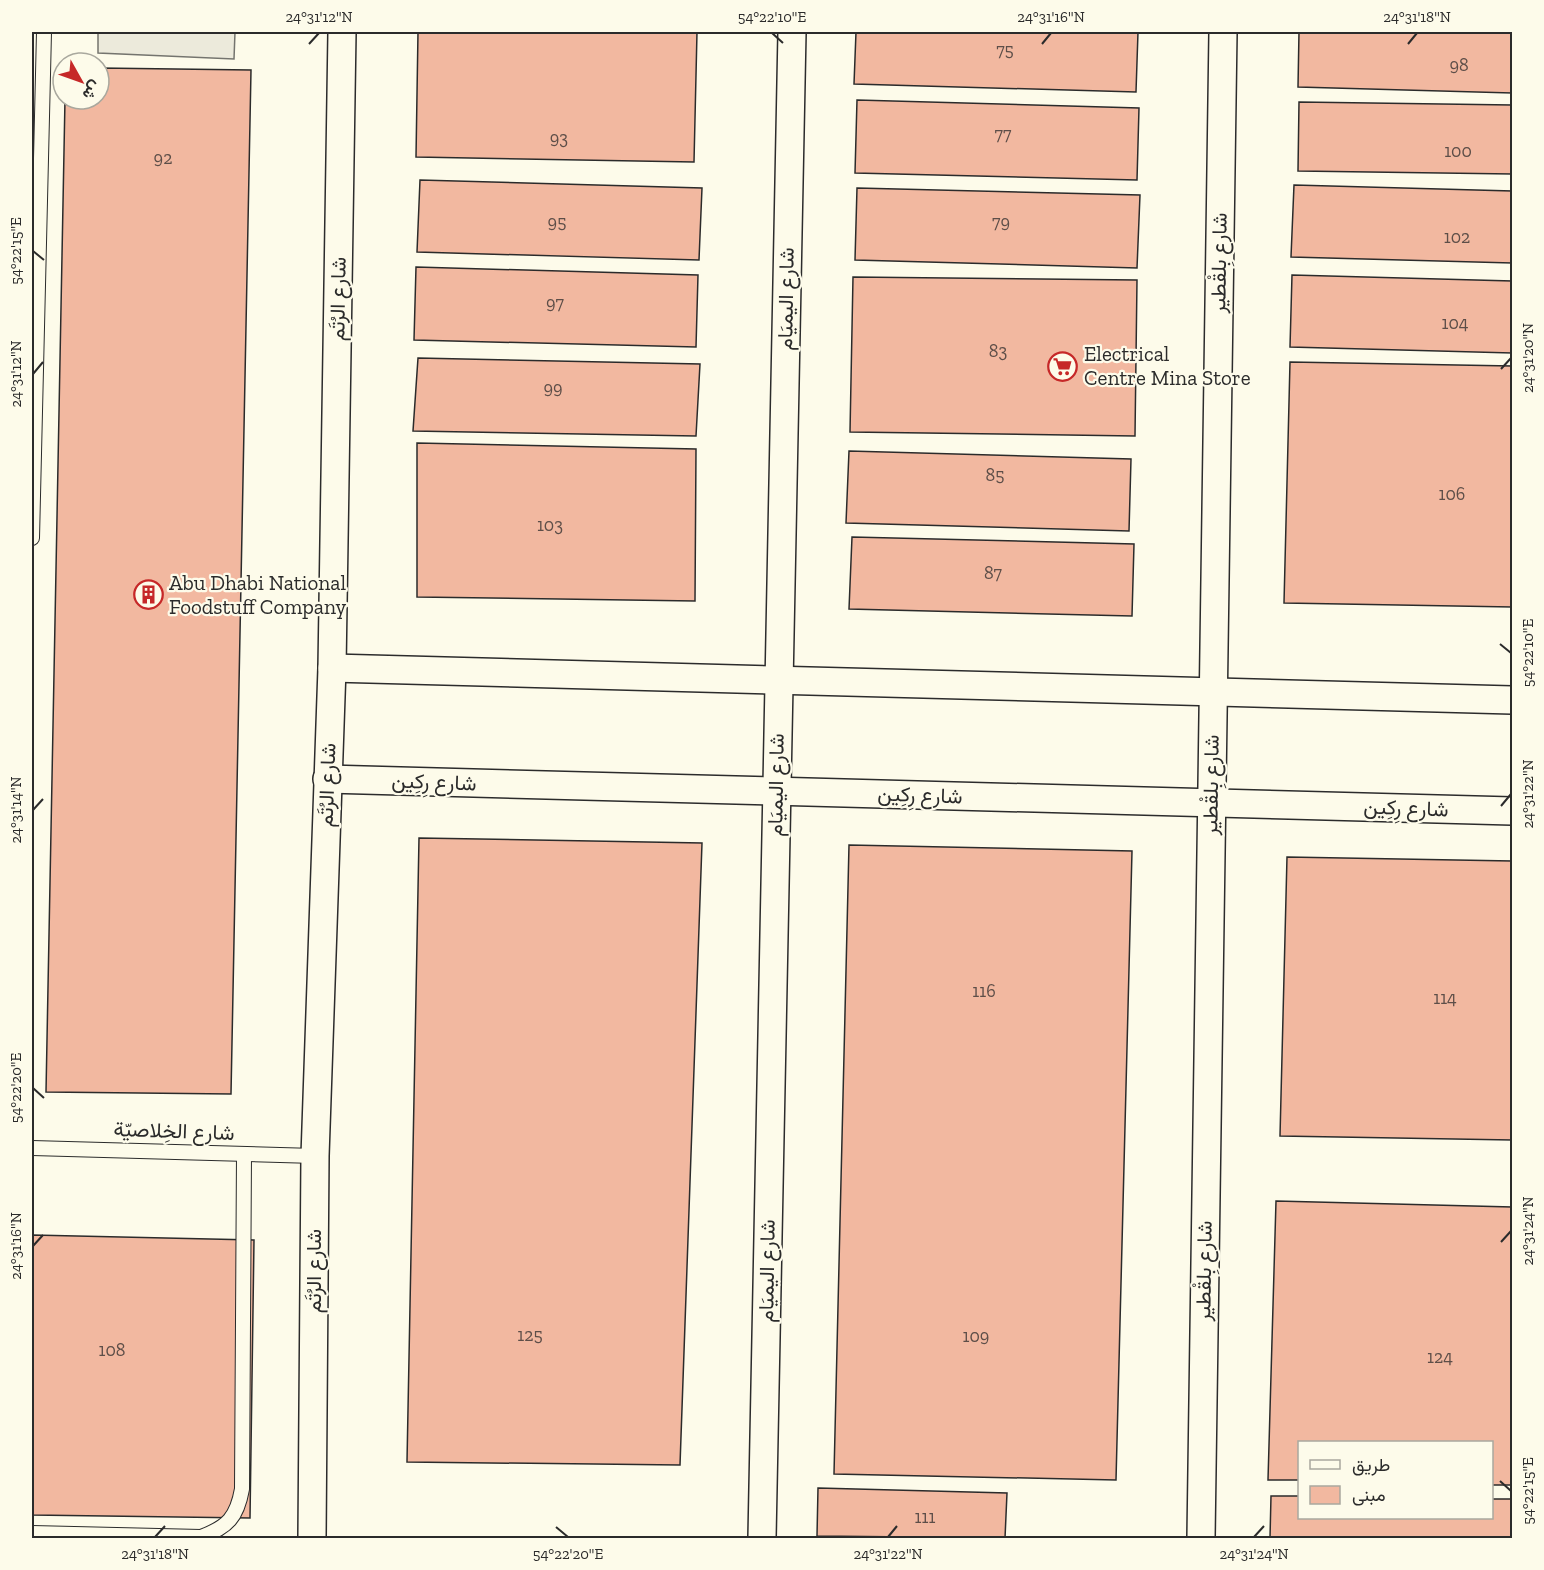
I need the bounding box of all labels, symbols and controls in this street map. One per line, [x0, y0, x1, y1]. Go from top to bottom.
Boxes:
text: 24°31'12"N [285, 8, 353, 26]
text: 54°22'10"E [738, 8, 806, 26]
text: 24°31'16"N [1017, 8, 1085, 26]
text: 24°31'18"N [1383, 8, 1451, 26]
house number: 75 [996, 39, 1014, 61]
north arrow [51, 51, 111, 111]
house number: 98 [1449, 54, 1469, 76]
text: ش [79, 77, 106, 104]
house number: 77 [995, 123, 1012, 145]
house number: 93 [550, 127, 568, 149]
house number: 100 [1444, 140, 1472, 162]
house number: 92 [154, 147, 172, 169]
house number: 95 [548, 211, 566, 233]
house number: 79 [992, 211, 1010, 233]
street label: شارع بِلقْطير [1205, 212, 1236, 315]
text: 54°22'15"E [7, 217, 25, 285]
house number: 102 [1444, 226, 1470, 248]
street label: شارع اليميَام [772, 247, 801, 351]
street label: شارع الرُتَم [324, 257, 353, 341]
house number: 97 [546, 292, 565, 314]
house number: 104 [1442, 312, 1469, 334]
text: 24°31'20"N [1519, 323, 1537, 393]
text: 24°31'12"N [7, 340, 25, 408]
house number: 83 [989, 340, 1007, 362]
place label: Electrical Centre Mina Store [1084, 341, 1251, 390]
supermarket icon: Electrical Centre Mina Store [1047, 350, 1079, 382]
house number: 99 [543, 377, 563, 399]
house number: 85 [986, 464, 1004, 486]
house number: 106 [1439, 483, 1465, 505]
house number: 103 [537, 514, 563, 536]
house number: 87 [984, 562, 1003, 584]
place label: Abu Dhabi National Foodstuff Company [169, 570, 347, 619]
building icon: Abu Dhabi National Foodstuff Company [132, 579, 164, 611]
text: 54°22'10"E [1519, 619, 1537, 687]
street label: شارع اليميَام [762, 733, 791, 837]
street label: شارع بِلقْطير [1197, 734, 1228, 837]
street label: شارع الرُتَم [313, 742, 342, 828]
text: 24°31'22"N [1519, 759, 1537, 829]
street label: شارع رِكِين [391, 768, 477, 800]
text: 24°31'14"N [7, 776, 25, 844]
street label: شارع رِكِين [877, 781, 963, 813]
street label: شارع رِكِين [1363, 794, 1449, 826]
house number: 116 [972, 980, 996, 1002]
house number: 114 [1433, 987, 1457, 1009]
text: 54°22'20"E [7, 1053, 25, 1123]
street label: شارع الخِلاصيّة [113, 1116, 235, 1147]
text: 24°31'24"N [1519, 1196, 1537, 1266]
text: 24°31'16"N [7, 1212, 25, 1280]
street label: شارع اليميَام [753, 1219, 782, 1323]
street label: شارع بِلقْطير [1190, 1220, 1221, 1323]
street label: شارع الرُتَم [301, 1229, 328, 1313]
house number: 125 [517, 1324, 543, 1346]
house number: 109 [963, 1325, 989, 1347]
house number: 108 [99, 1339, 125, 1361]
house number: 124 [1427, 1346, 1453, 1368]
legend [1298, 1441, 1493, 1519]
text: طريق [1352, 1454, 1390, 1476]
text: 54°22'15"E [1519, 1457, 1537, 1525]
text: مبنى [1352, 1484, 1386, 1506]
house number: 111 [915, 1506, 935, 1528]
text: 24°31'18"N [121, 1545, 189, 1563]
text: 54°22'20"E [533, 1545, 603, 1563]
text: 24°31'22"N [853, 1545, 923, 1563]
text: 24°31'24"N [1219, 1545, 1289, 1563]

